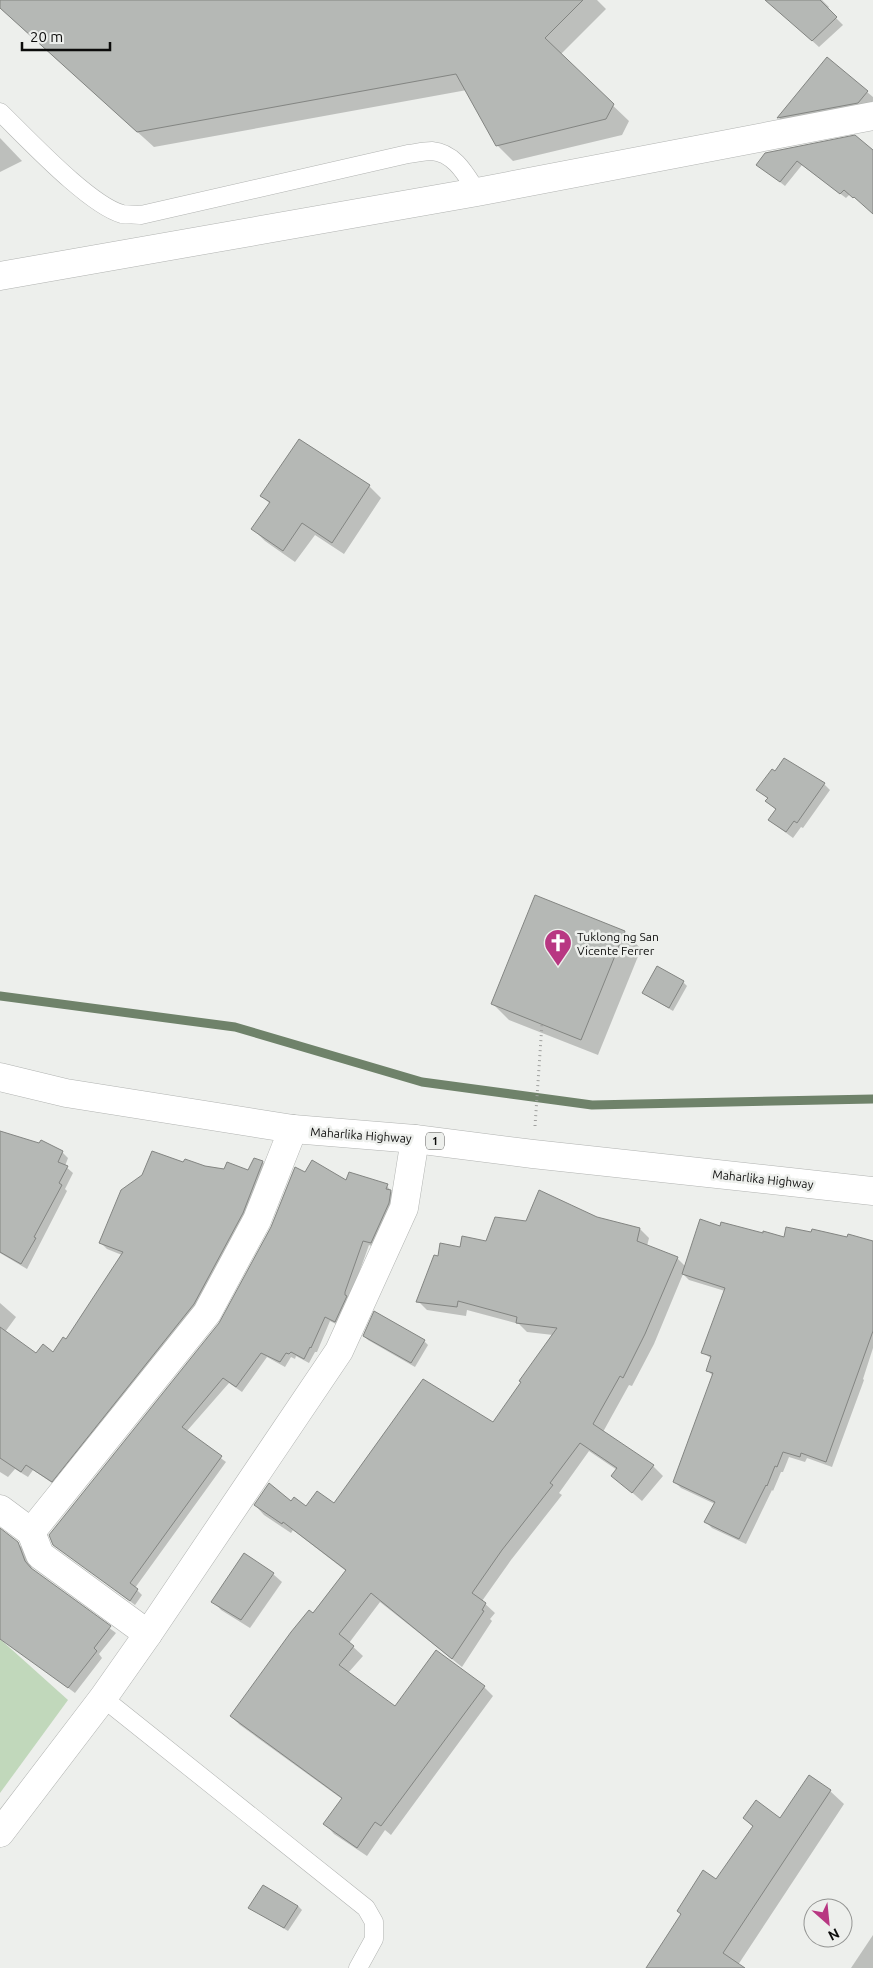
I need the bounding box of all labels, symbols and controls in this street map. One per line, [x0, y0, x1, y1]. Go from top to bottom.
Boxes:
scale bar [22, 20, 110, 52]
text: 20 m [30, 28, 63, 45]
church icon: Tuklong ng San Vicente Ferrer [543, 928, 573, 967]
place label: Tuklong ng San Vicente Ferrer [577, 930, 659, 957]
street label: Maharlika Highway [310, 1125, 412, 1145]
road number: 1 [426, 1132, 444, 1150]
street label: Maharlika Highway [712, 1167, 814, 1191]
north arrow [803, 1898, 853, 1948]
text: N [826, 1925, 842, 1944]

